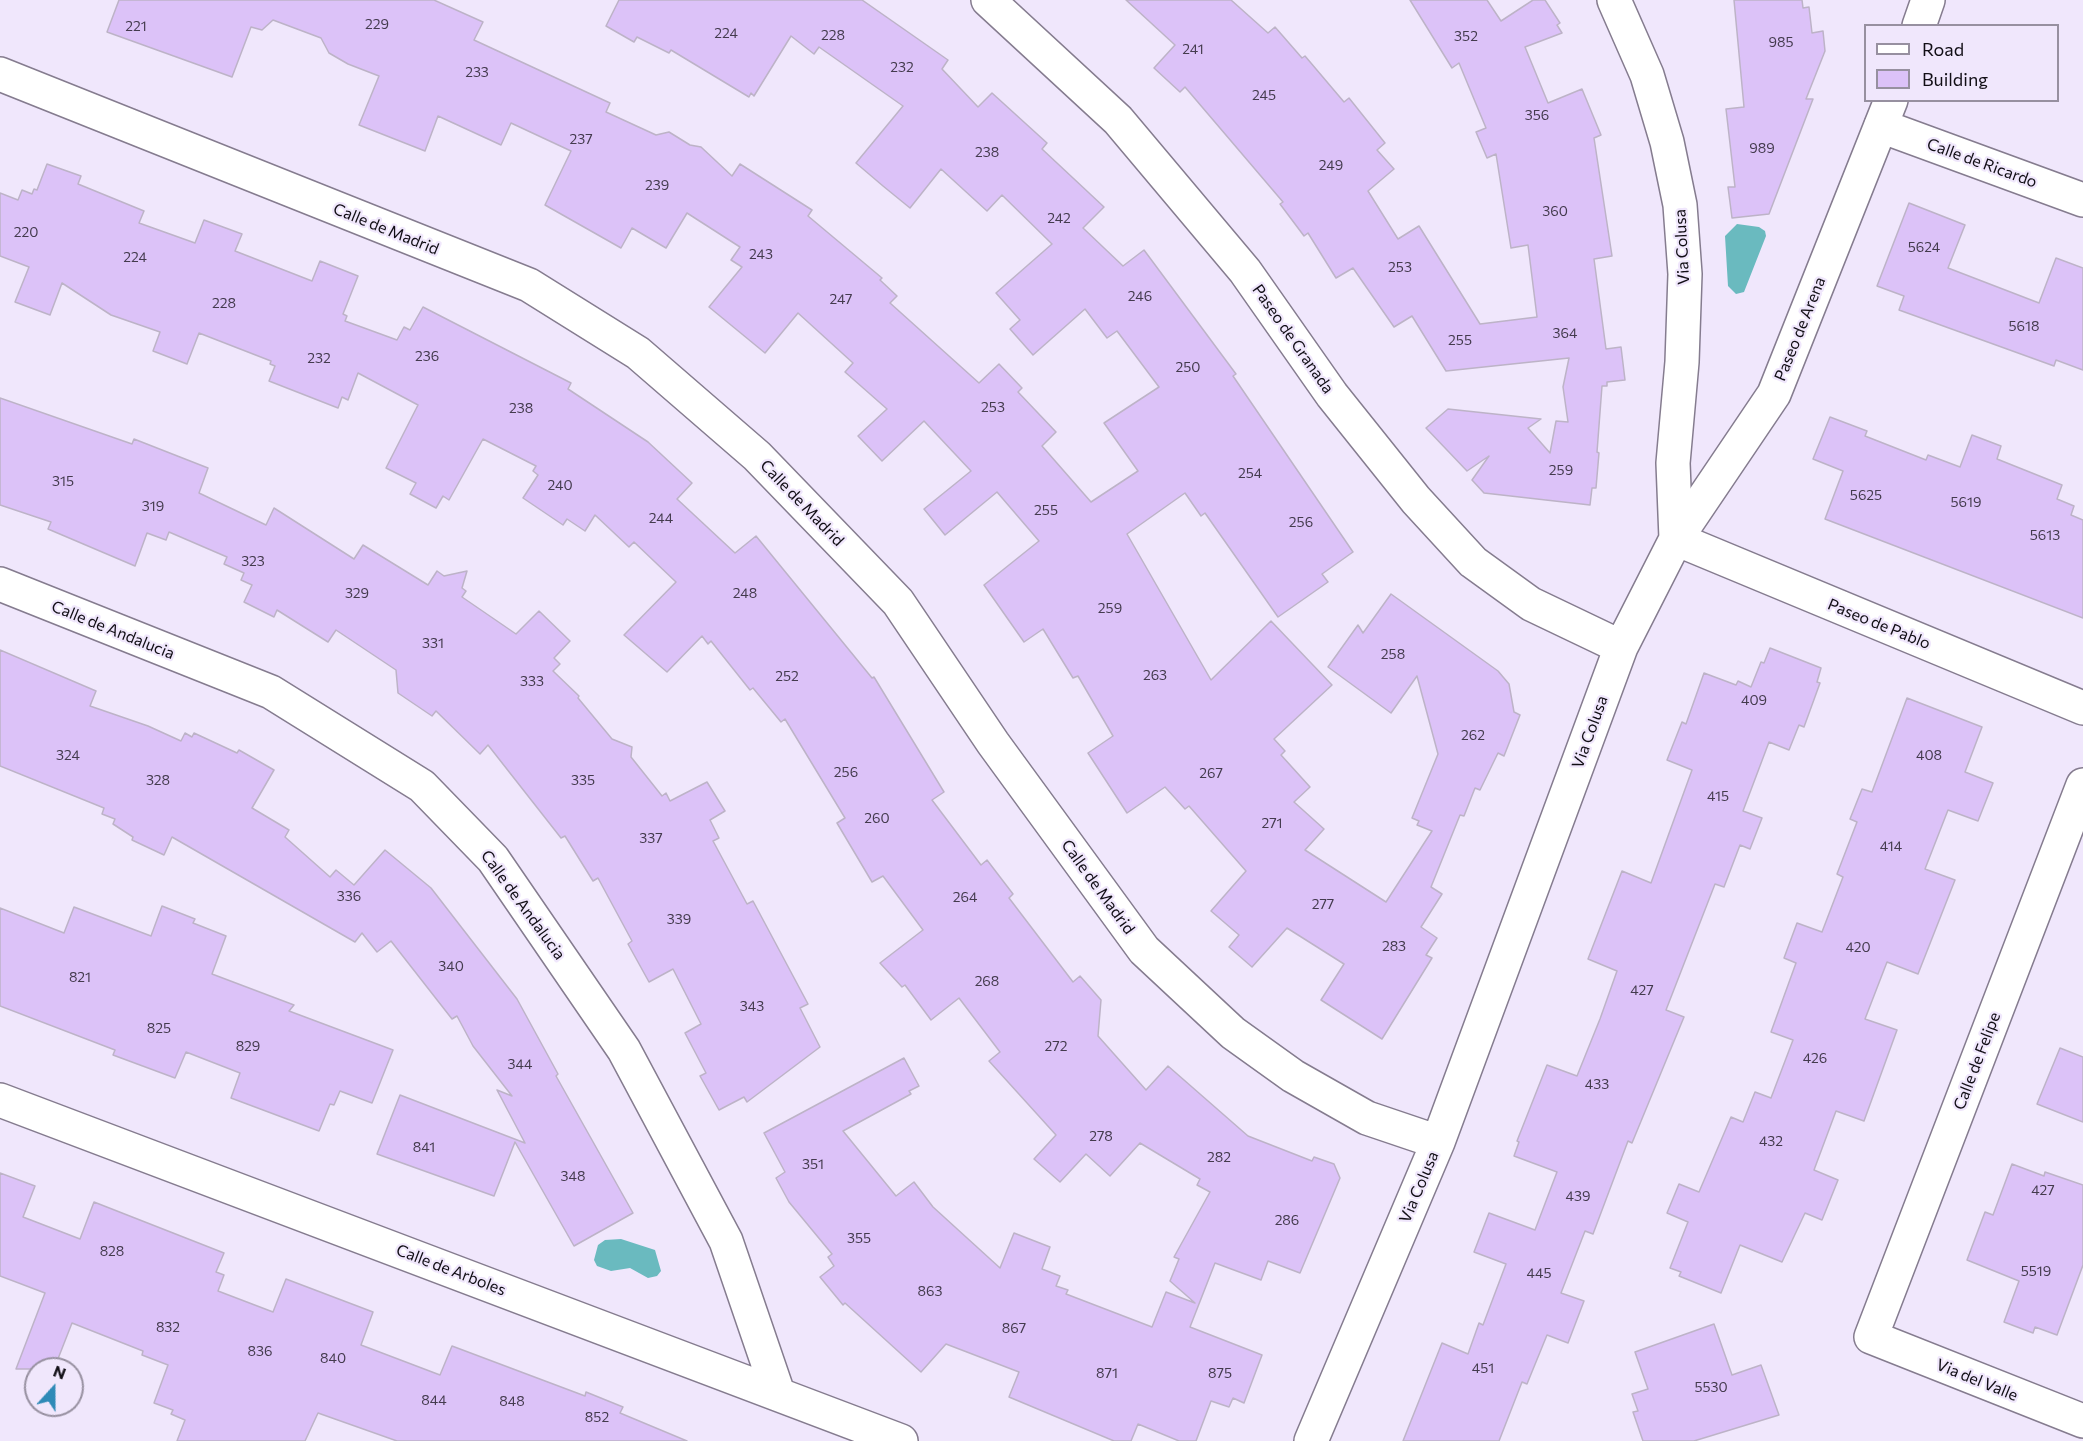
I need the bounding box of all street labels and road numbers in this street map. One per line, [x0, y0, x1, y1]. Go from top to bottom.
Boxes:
street label: Calle de Ricardo [1924, 134, 2040, 192]
street label: Calle de Madrid [330, 199, 442, 259]
street label: Via Colusa [1670, 209, 1694, 285]
street label: Paseo de Arena [1770, 274, 1830, 384]
street label: Paseo de Granada [1248, 281, 1338, 397]
street label: Calle de Madrid [756, 456, 848, 550]
street label: Paseo de Pablo [1825, 595, 1933, 653]
street label: Calle de Andalucia [49, 597, 177, 663]
street label: Via Colusa [1568, 693, 1612, 771]
street label: Calle de Madrid [1057, 836, 1139, 938]
street label: Calle de Andalucia [477, 846, 569, 964]
street label: Calle de Felipe [1950, 1009, 2004, 1113]
street label: Via Colusa [1395, 1148, 1443, 1226]
street label: Calle de Arboles [393, 1240, 509, 1300]
street label: Via del Valle [1933, 1355, 2021, 1405]

